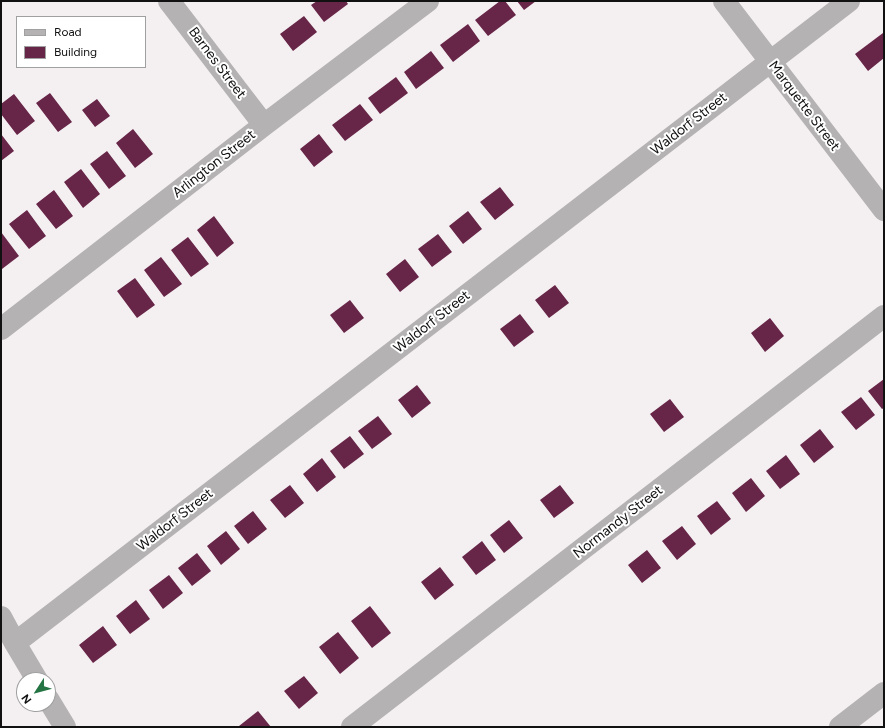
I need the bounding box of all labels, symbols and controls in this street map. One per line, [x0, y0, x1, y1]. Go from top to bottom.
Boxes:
legend [16, 16, 146, 68]
street label: Barnes Street [185, 24, 249, 102]
text: Road [54, 25, 82, 39]
text: Building [54, 45, 97, 59]
street label: Marquette Street [765, 58, 843, 154]
street label: Waldorf Street [648, 89, 730, 159]
street label: Arlington Street [169, 126, 259, 202]
street label: Waldorf Street [391, 287, 473, 357]
street label: Normandy Street [570, 482, 666, 562]
street label: Waldorf Street [134, 485, 216, 555]
north arrow [16, 672, 56, 712]
text: N [19, 692, 34, 706]

